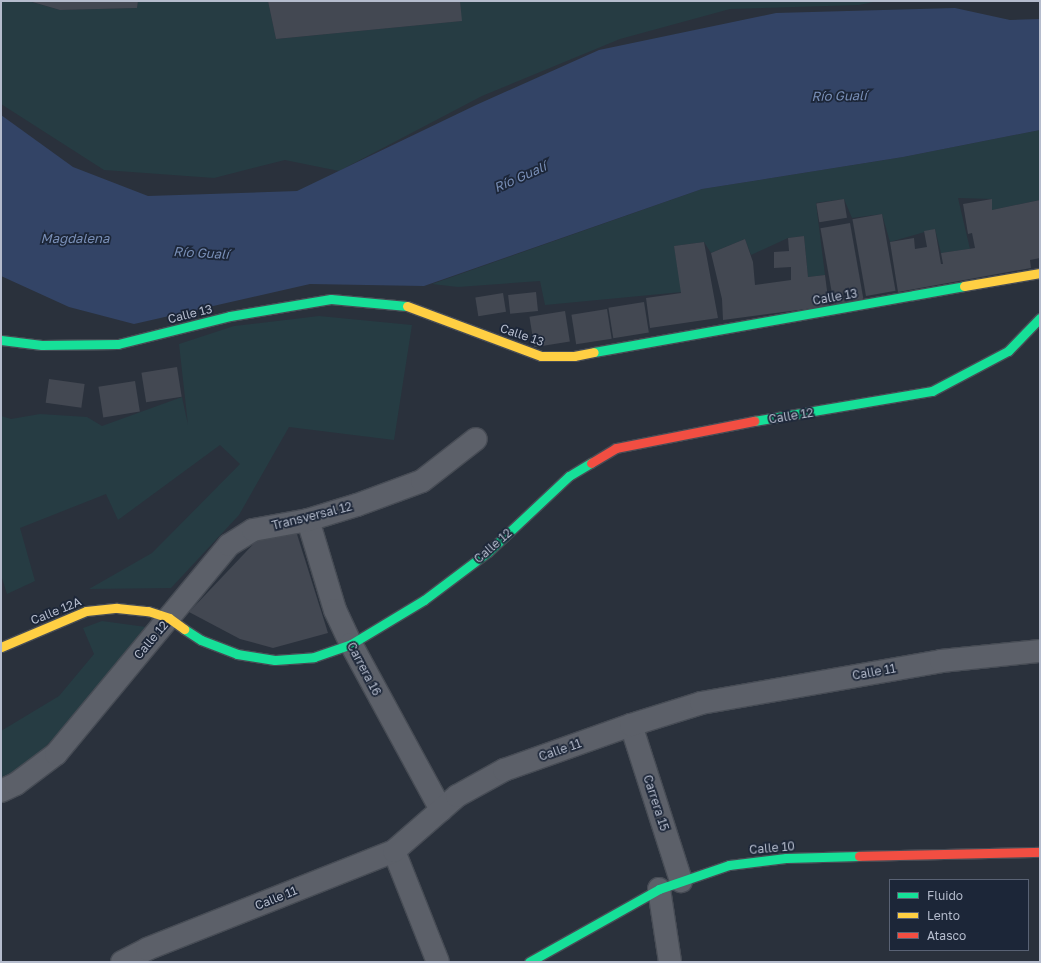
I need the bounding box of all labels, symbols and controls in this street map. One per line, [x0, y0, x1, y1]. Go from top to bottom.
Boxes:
water label: Río Gualí [811, 88, 867, 104]
water label: Río Gualí [492, 159, 548, 195]
water label: Magdalena [41, 230, 109, 246]
water label: Río Gualí [173, 244, 229, 262]
street label: Calle 13 [811, 286, 859, 308]
street label: Calle 13 [166, 302, 214, 326]
street label: Calle 13 [498, 321, 546, 349]
street label: Calle 12 [768, 405, 814, 427]
street label: Transversal 12 [270, 499, 354, 533]
street label: Calle 12 [471, 526, 515, 566]
street label: Calle 12A [29, 594, 83, 628]
street label: Calle 12 [131, 618, 171, 662]
street label: Carrera 16 [344, 640, 384, 698]
street label: Calle 11 [851, 661, 897, 683]
street label: Calle 11 [537, 736, 583, 764]
street label: Carrera 15 [640, 773, 672, 833]
street label: Calle 10 [749, 839, 795, 857]
legend [889, 879, 1029, 951]
street label: Calle 11 [253, 883, 299, 913]
text: Fluido [927, 888, 963, 903]
text: Lento [927, 908, 960, 923]
text: Atasco [927, 928, 966, 943]

